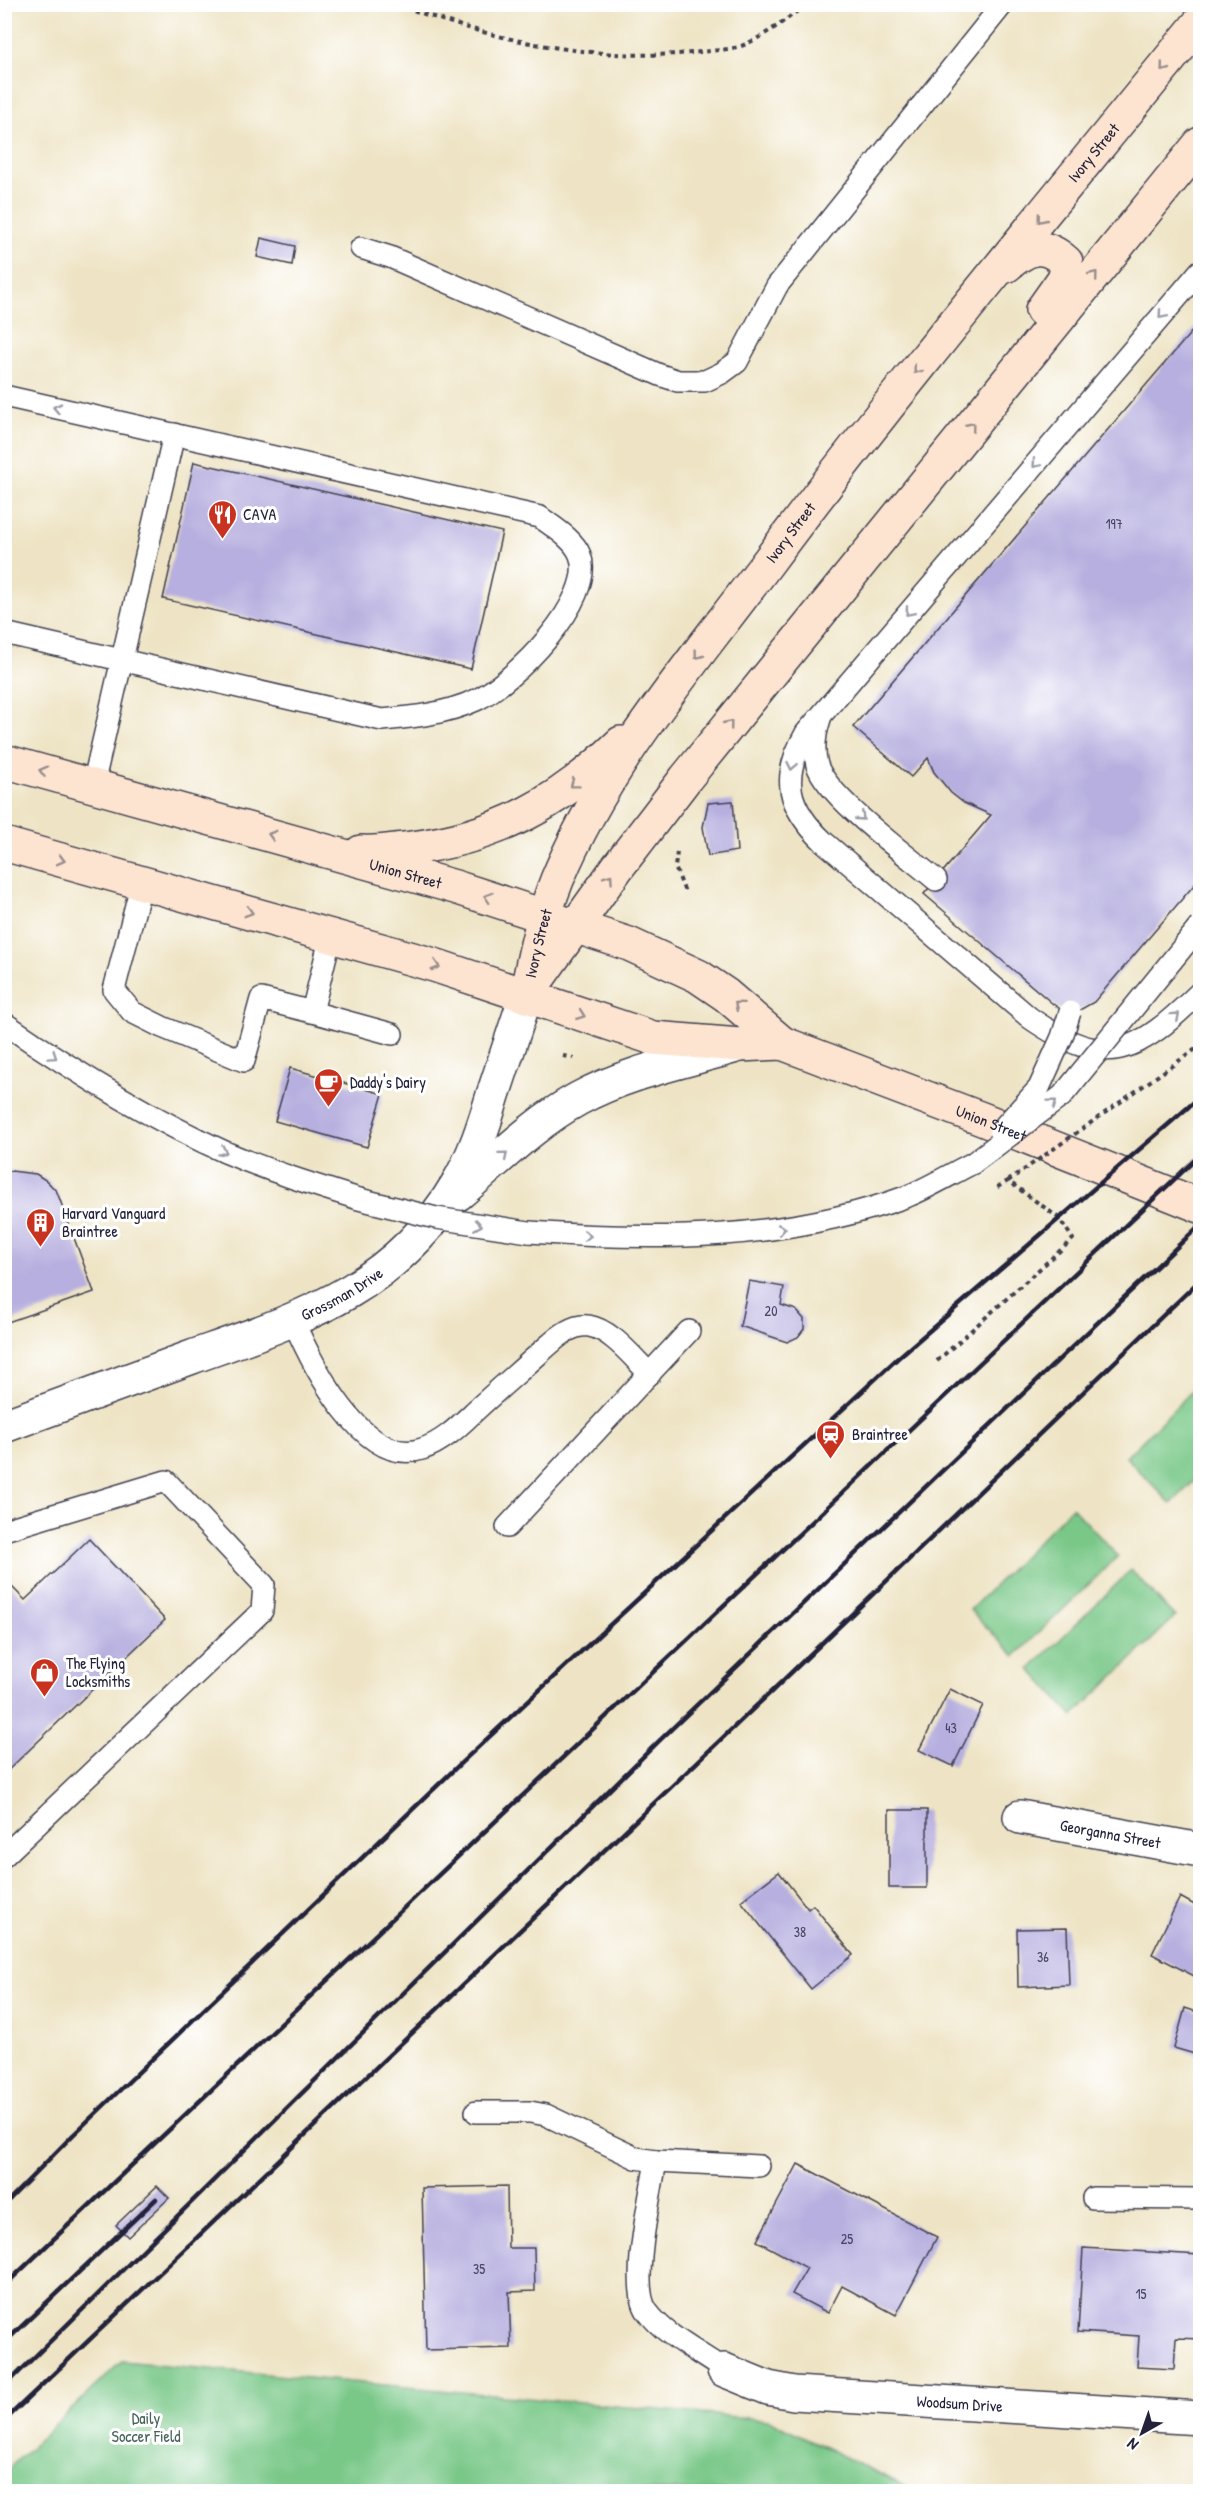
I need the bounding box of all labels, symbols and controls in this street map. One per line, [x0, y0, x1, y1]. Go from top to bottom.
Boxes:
one-way arrow [1160, 61, 1171, 72]
street label: Ivory Street [1062, 118, 1125, 187]
one-way arrow [1037, 212, 1048, 223]
one-way arrow [1087, 271, 1098, 282]
one-way arrow [1159, 309, 1170, 320]
one-way arrow [914, 363, 925, 374]
one-way arrow [52, 402, 62, 415]
one-way arrow [964, 422, 975, 433]
one-way arrow [1032, 457, 1043, 468]
street label: Ivory Street [760, 497, 821, 567]
restaurant icon: CAVA [206, 498, 238, 540]
place label: CAVA [243, 503, 277, 525]
house number: 197 [1105, 514, 1123, 533]
one-way arrow [905, 605, 916, 616]
one-way arrow [694, 649, 705, 660]
one-way arrow [722, 720, 733, 731]
one-way arrow [786, 761, 799, 771]
one-way arrow [39, 766, 49, 779]
one-way arrow [569, 776, 580, 787]
one-way arrow [854, 809, 865, 820]
one-way arrow [267, 830, 277, 843]
one-way arrow [55, 853, 66, 865]
street label: Union Street [367, 853, 445, 894]
one-way arrow [602, 874, 613, 885]
one-way arrow [483, 892, 494, 904]
one-way arrow [243, 905, 254, 917]
street label: Ivory Street [519, 905, 557, 980]
one-way arrow [430, 959, 441, 971]
one-way arrow [734, 1001, 745, 1012]
one-way arrow [575, 1008, 586, 1021]
one-way arrow [1169, 1012, 1180, 1023]
one-way arrow [46, 1049, 57, 1060]
cafe icon: Daddy's Dairy [313, 1066, 345, 1108]
place label: Daddy's Dairy [350, 1071, 426, 1093]
street label: Union Street [953, 1099, 1030, 1147]
one-way arrow [1047, 1099, 1058, 1110]
one-way arrow [216, 1143, 227, 1155]
one-way arrow [497, 1152, 508, 1163]
place label: Harvard Vanguard Braintree [62, 1202, 165, 1242]
building icon: Harvard Vanguard Braintree [25, 1206, 57, 1248]
one-way arrow [473, 1218, 482, 1230]
one-way arrow [777, 1223, 787, 1236]
one-way arrow [583, 1229, 592, 1242]
street label: Grossman Drive [297, 1261, 388, 1326]
house number: 20 [765, 1301, 777, 1320]
station icon: Braintree [815, 1418, 847, 1460]
place label: Braintree [852, 1423, 908, 1445]
place label: The Flying Locksmiths [66, 1652, 130, 1692]
shop icon: The Flying Locksmiths [29, 1656, 61, 1698]
house number: 43 [945, 1718, 957, 1737]
street label: Georganna Street [1058, 1814, 1163, 1854]
house number: 38 [794, 1922, 806, 1941]
house number: 36 [1037, 1947, 1049, 1966]
house number: 25 [841, 2229, 853, 2248]
house number: 35 [473, 2259, 485, 2278]
house number: 15 [1135, 2284, 1147, 2303]
street label: Woodsum Drive [916, 2390, 1004, 2417]
north arrow [1112, 2403, 1172, 2463]
park label: Daily Soccer Field [112, 2407, 180, 2447]
text: N [1122, 2433, 1143, 2456]

